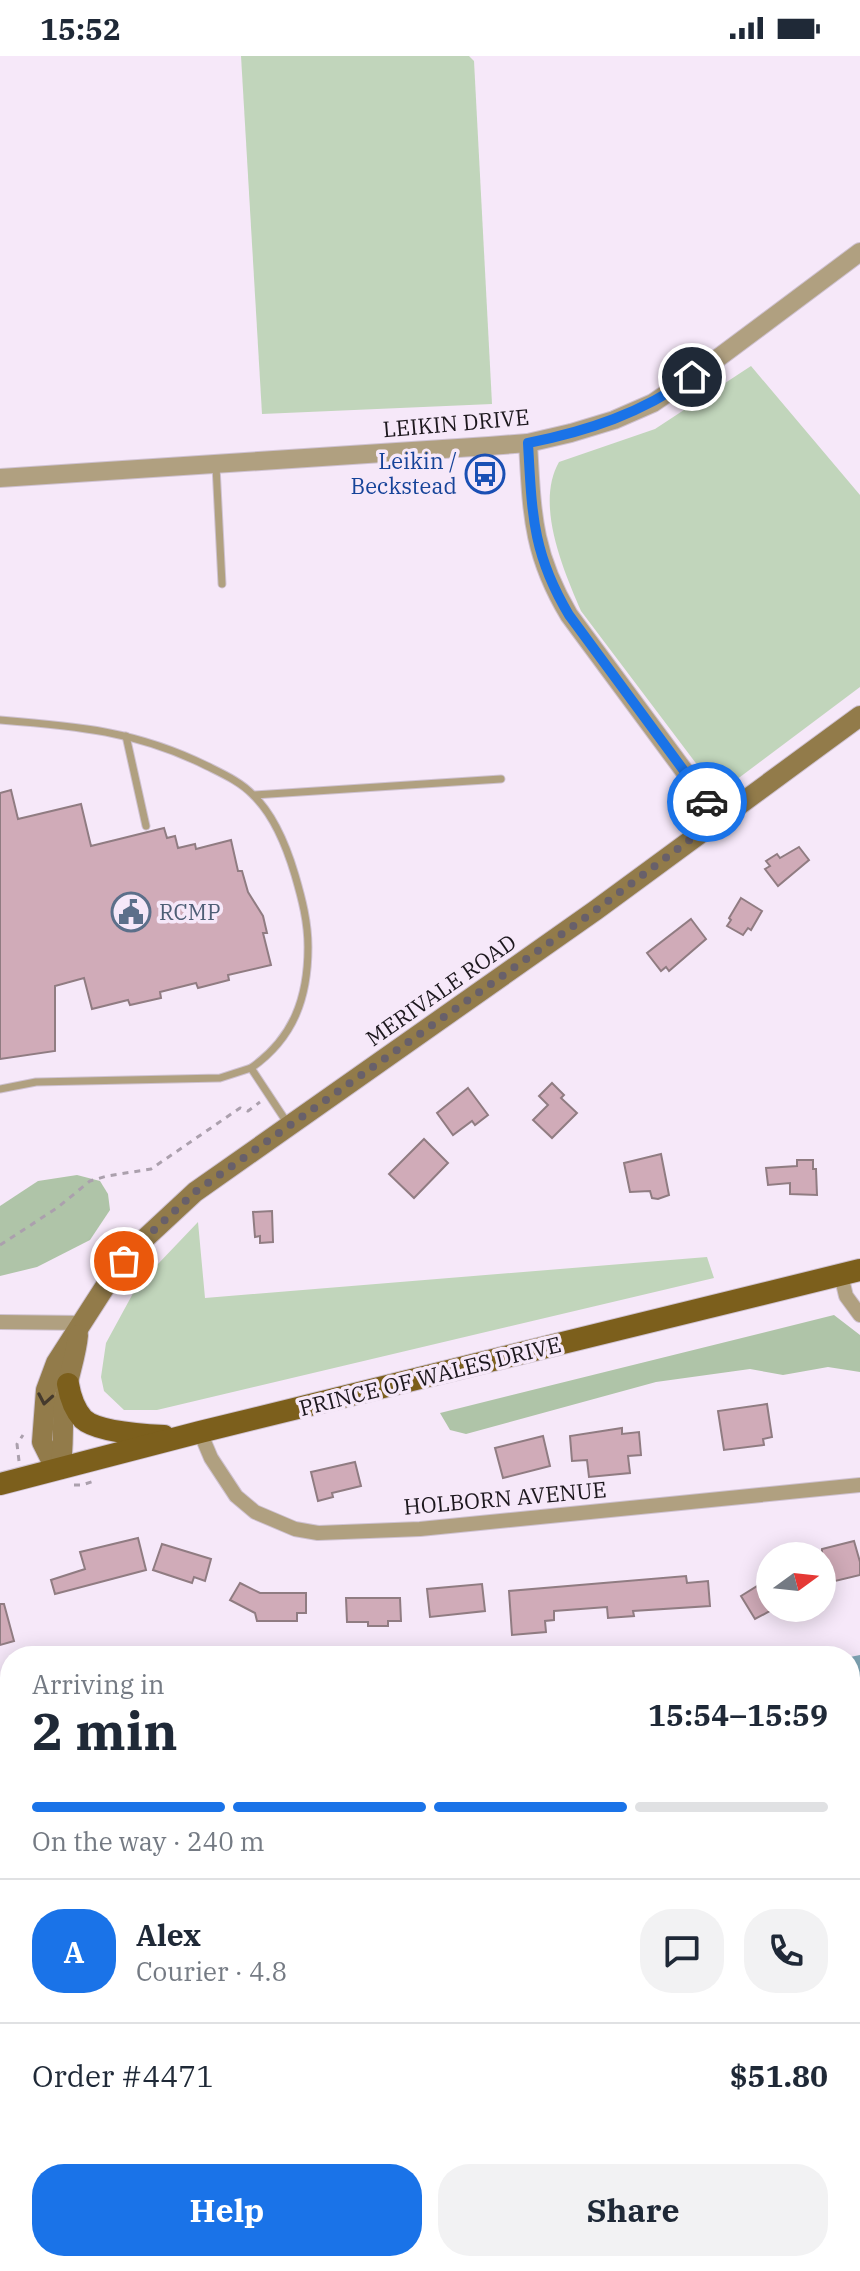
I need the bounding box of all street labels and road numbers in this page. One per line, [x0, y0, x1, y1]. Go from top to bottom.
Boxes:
street label: LEIKIN DRIVE [382, 402, 530, 443]
street label: MERIVALE ROAD [360, 927, 522, 1052]
street label: PRINCE OF WALES DRIVE [296, 1329, 564, 1422]
street label: HOLBORN AVENUE [402, 1474, 608, 1521]

